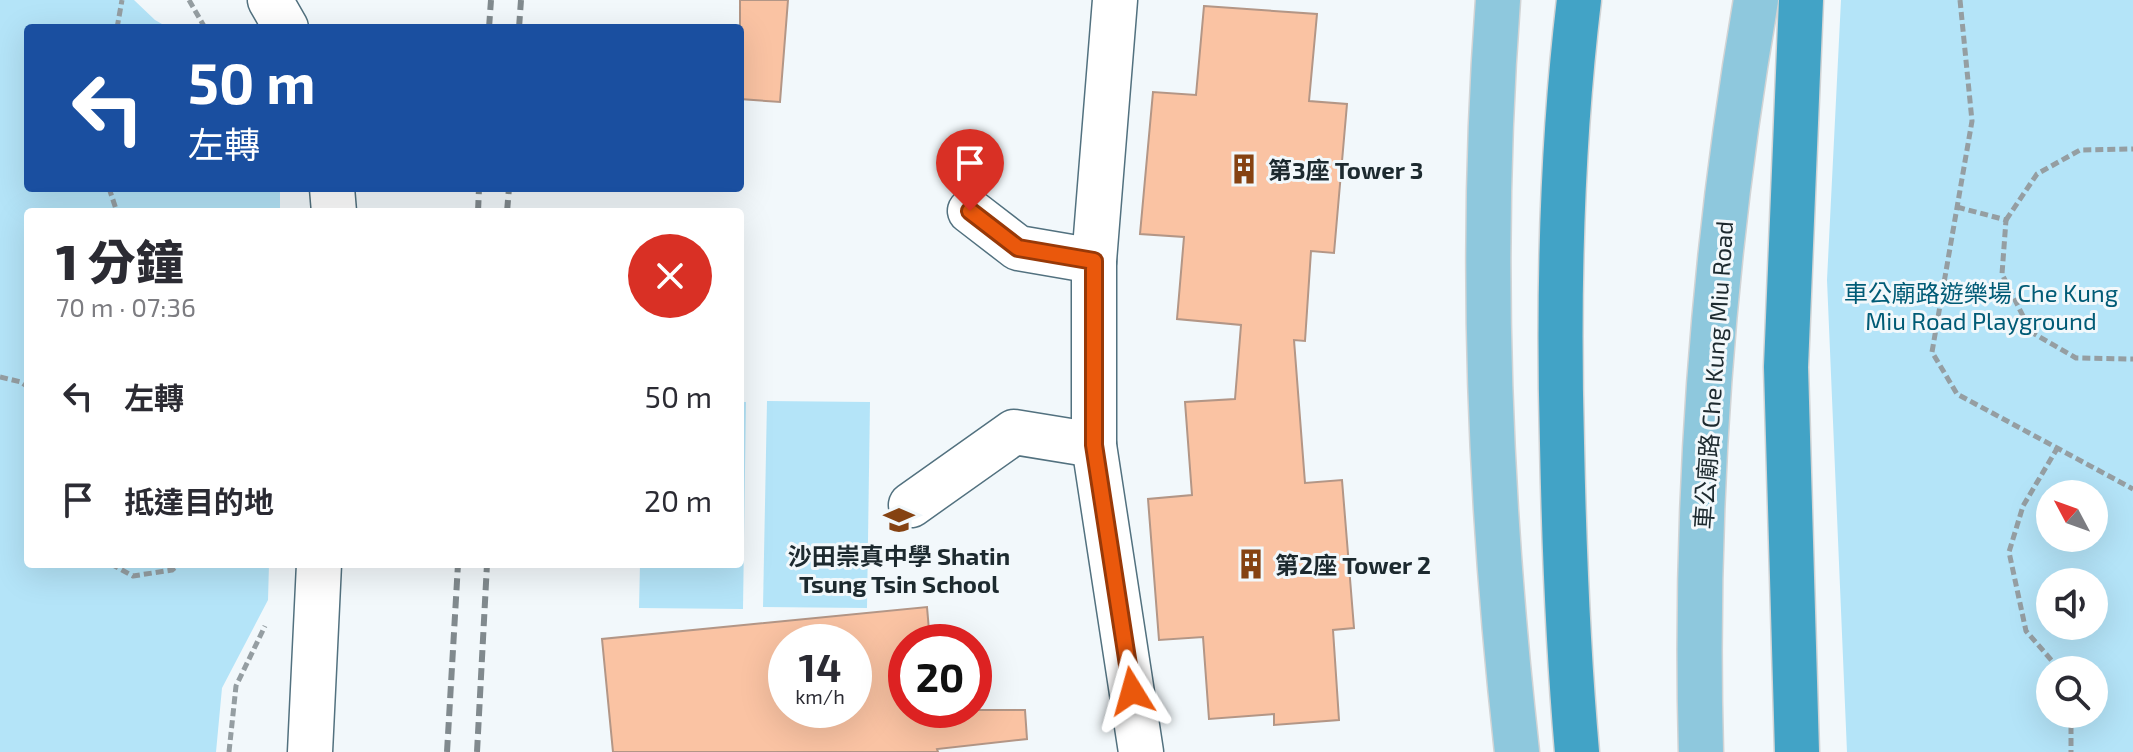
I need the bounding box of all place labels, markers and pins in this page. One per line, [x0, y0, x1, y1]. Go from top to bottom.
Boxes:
pin [936, 129, 1004, 211]
building icon: 第3座 Tower 3 [1227, 152, 1261, 186]
place label: 第3座 Tower 3 [1268, 155, 1423, 184]
school or university icon: 沙田崇真中學 Shatin Tsung Tsin School [882, 503, 916, 537]
place label: 沙田崇真中學 Shatin Tsung Tsin School [788, 541, 1010, 598]
building icon: 第2座 Tower 2 [1234, 547, 1268, 581]
place label: 第2座 Tower 2 [1275, 550, 1431, 579]

